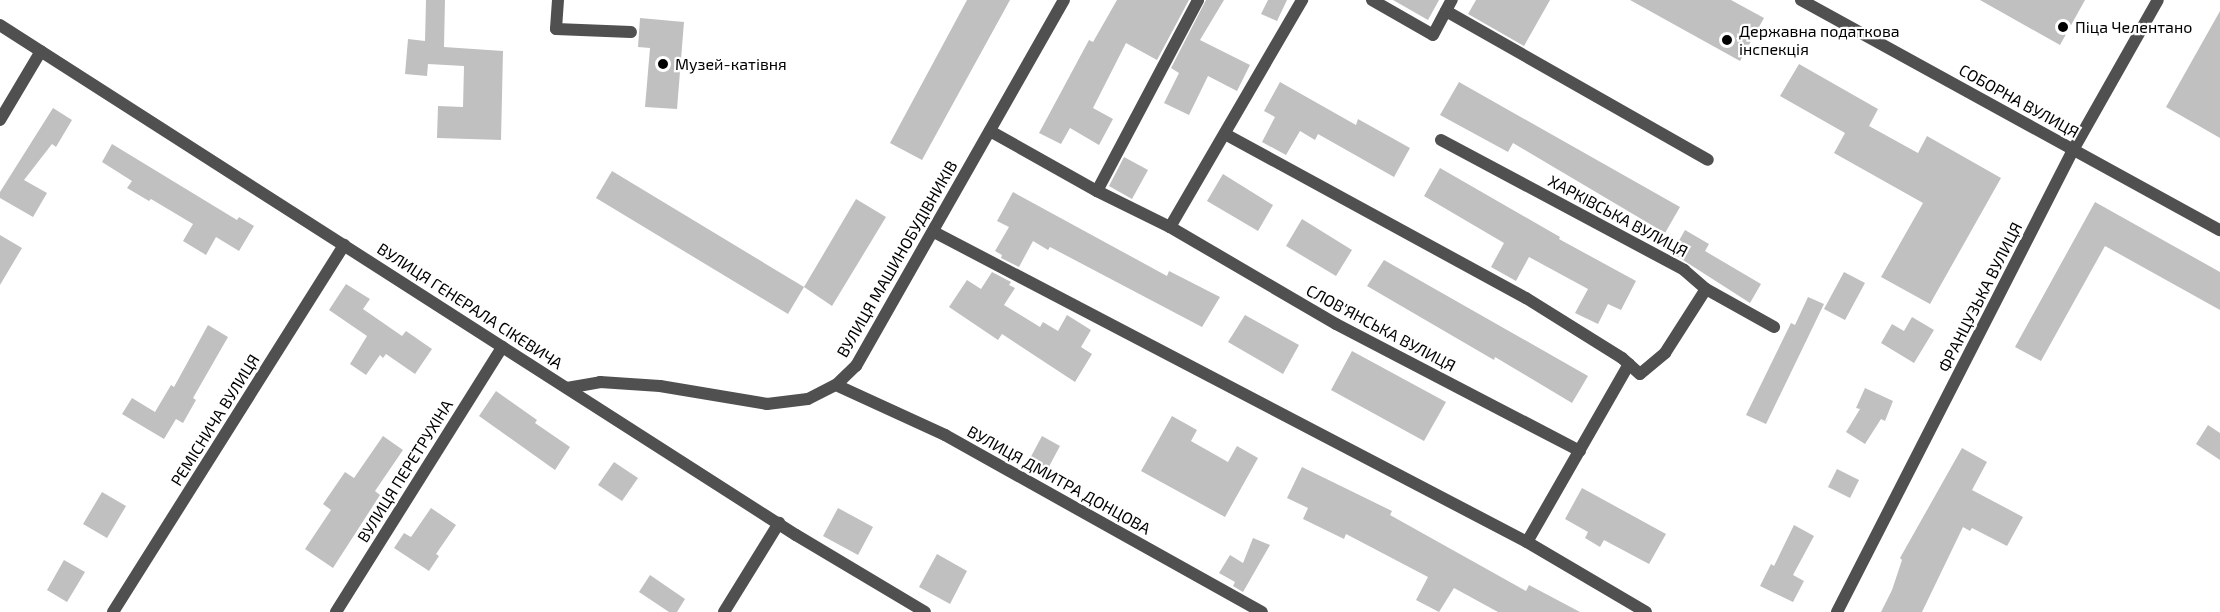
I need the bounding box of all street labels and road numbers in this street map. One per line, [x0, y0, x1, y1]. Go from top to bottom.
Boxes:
street label: СОБОРНА ВУЛИЦЯ [1956, 60, 2082, 142]
street label: ВУЛИЦЯ МАШИНОБУДІВНИКІВ [833, 157, 961, 361]
street label: ХАРКІВСЬКА ВУЛИЦЯ [1545, 171, 1691, 261]
street label: ФРАНЦУЗЬКА ВУЛИЦЯ [1934, 219, 2026, 375]
street label: ВУЛИЦЯ ГЕНЕРАЛА СІКЕВИЧА [374, 239, 566, 373]
street label: СЛОВ'ЯНСЬКА ВУЛИЦЯ [1303, 280, 1459, 376]
street label: РЕМІСНИЧА ВУЛИЦЯ [167, 351, 263, 489]
street label: ВУЛИЦЯ ПЕРЕТРУХІНА [353, 396, 457, 546]
street label: ВУЛИЦЯ ДМИТРА ДОНЦОВА [964, 422, 1154, 538]

